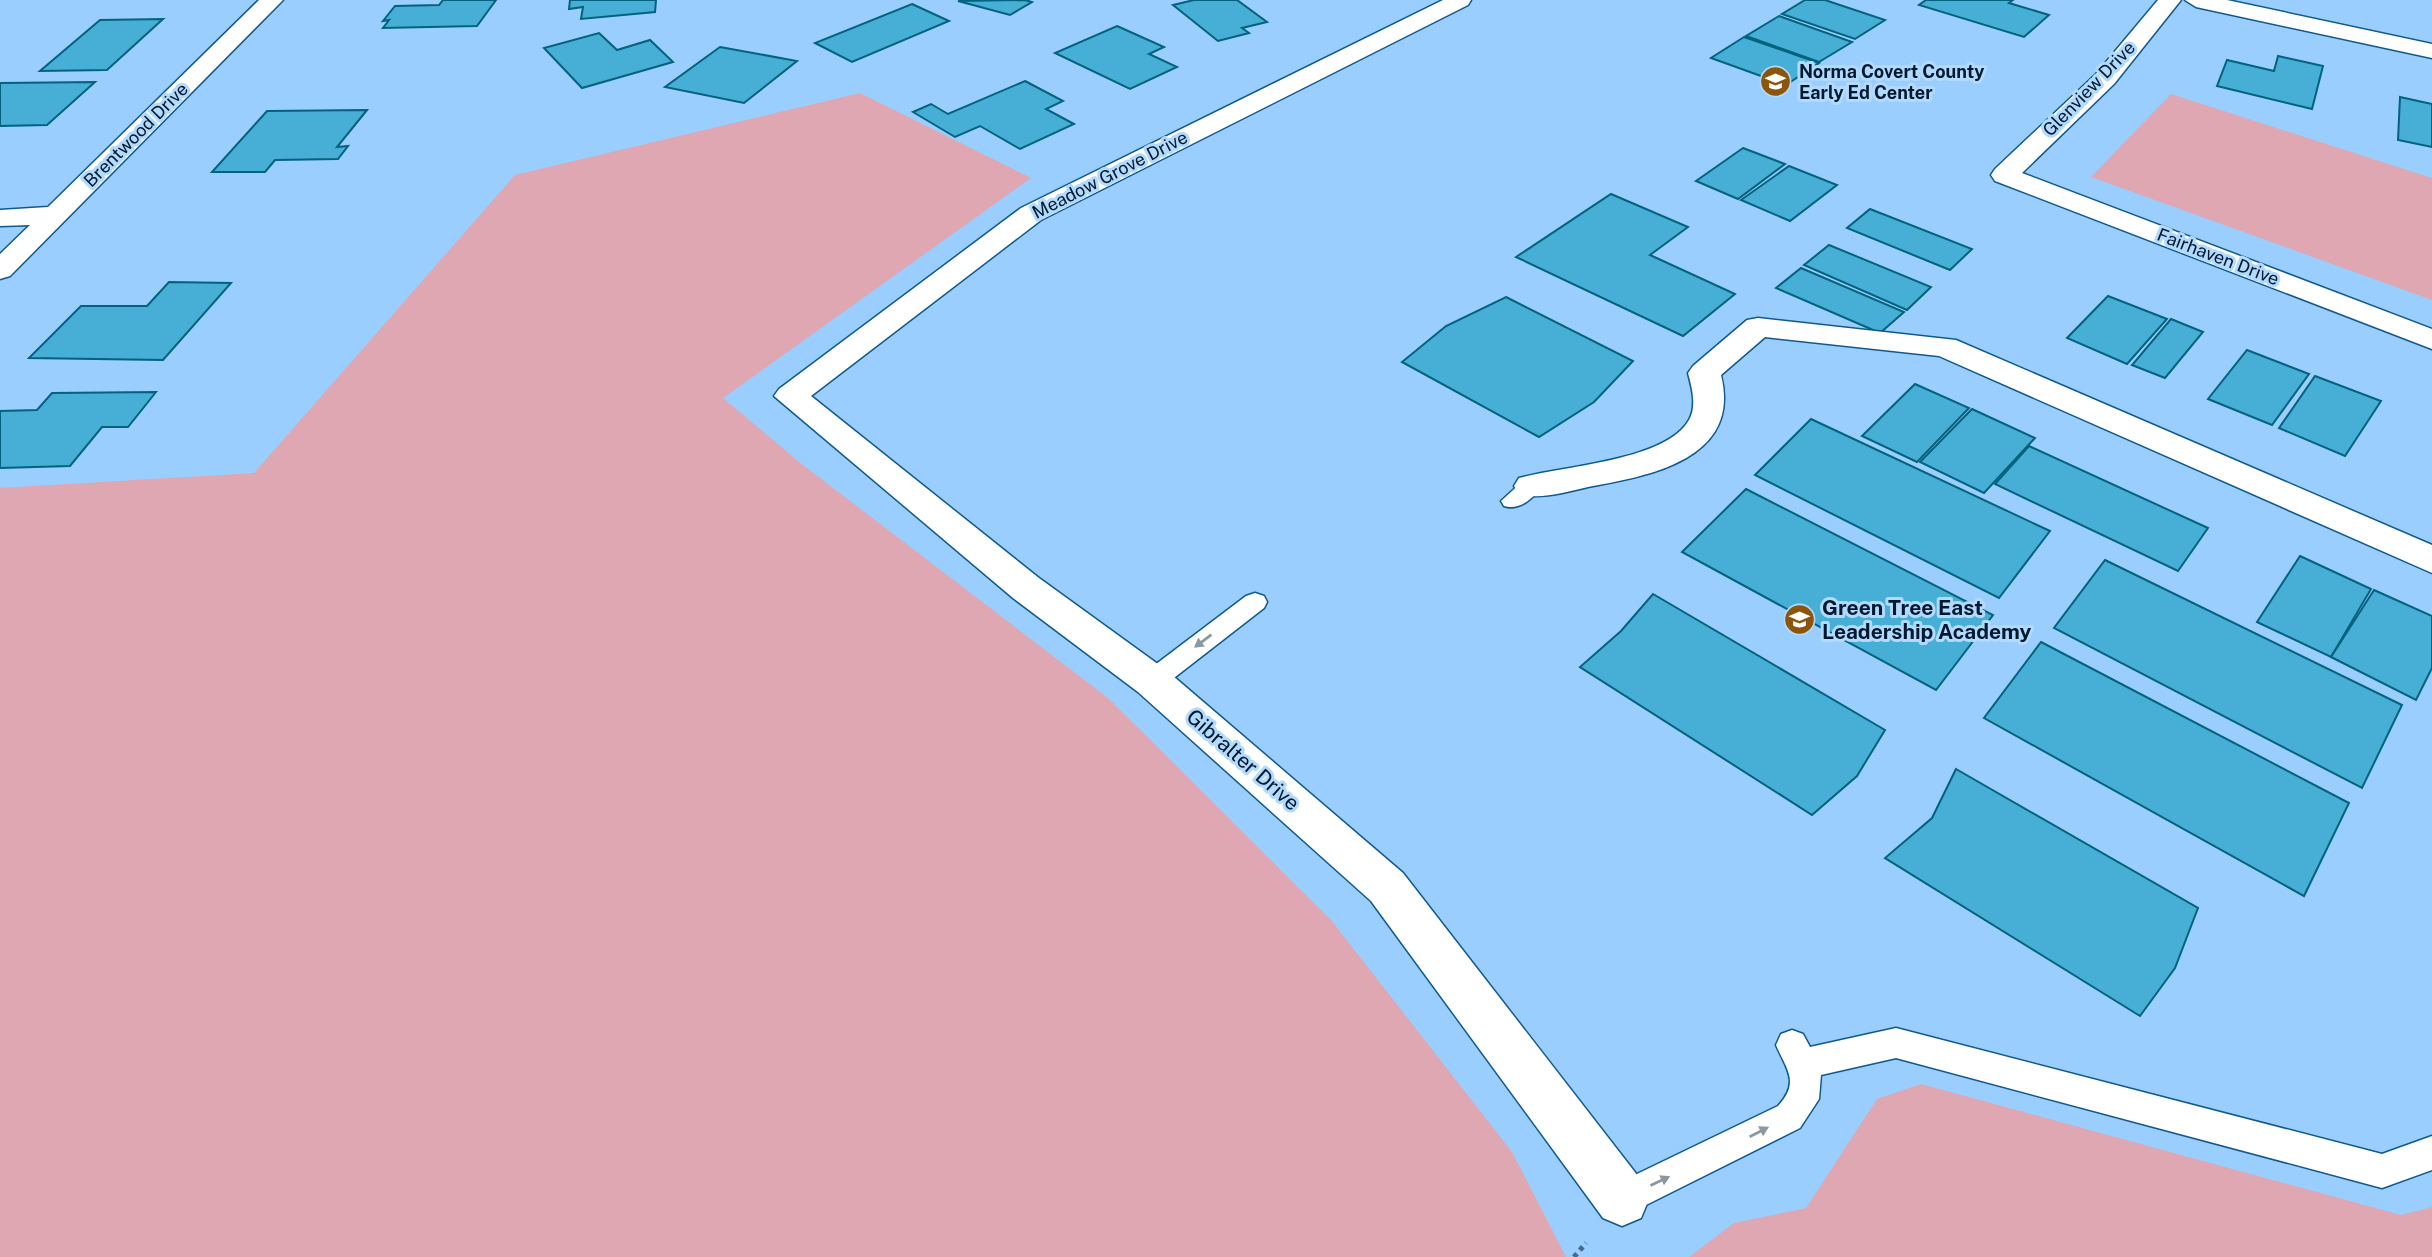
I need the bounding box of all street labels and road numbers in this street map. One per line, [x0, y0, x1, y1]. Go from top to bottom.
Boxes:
street label: Glenview Drive [2038, 37, 2139, 140]
street label: Brentwood Drive [79, 78, 192, 191]
street label: Meadow Grove Drive [1029, 126, 1191, 223]
street label: Fairhaven Drive [2154, 224, 2282, 289]
street label: Gibralter Drive [1182, 704, 1305, 816]

